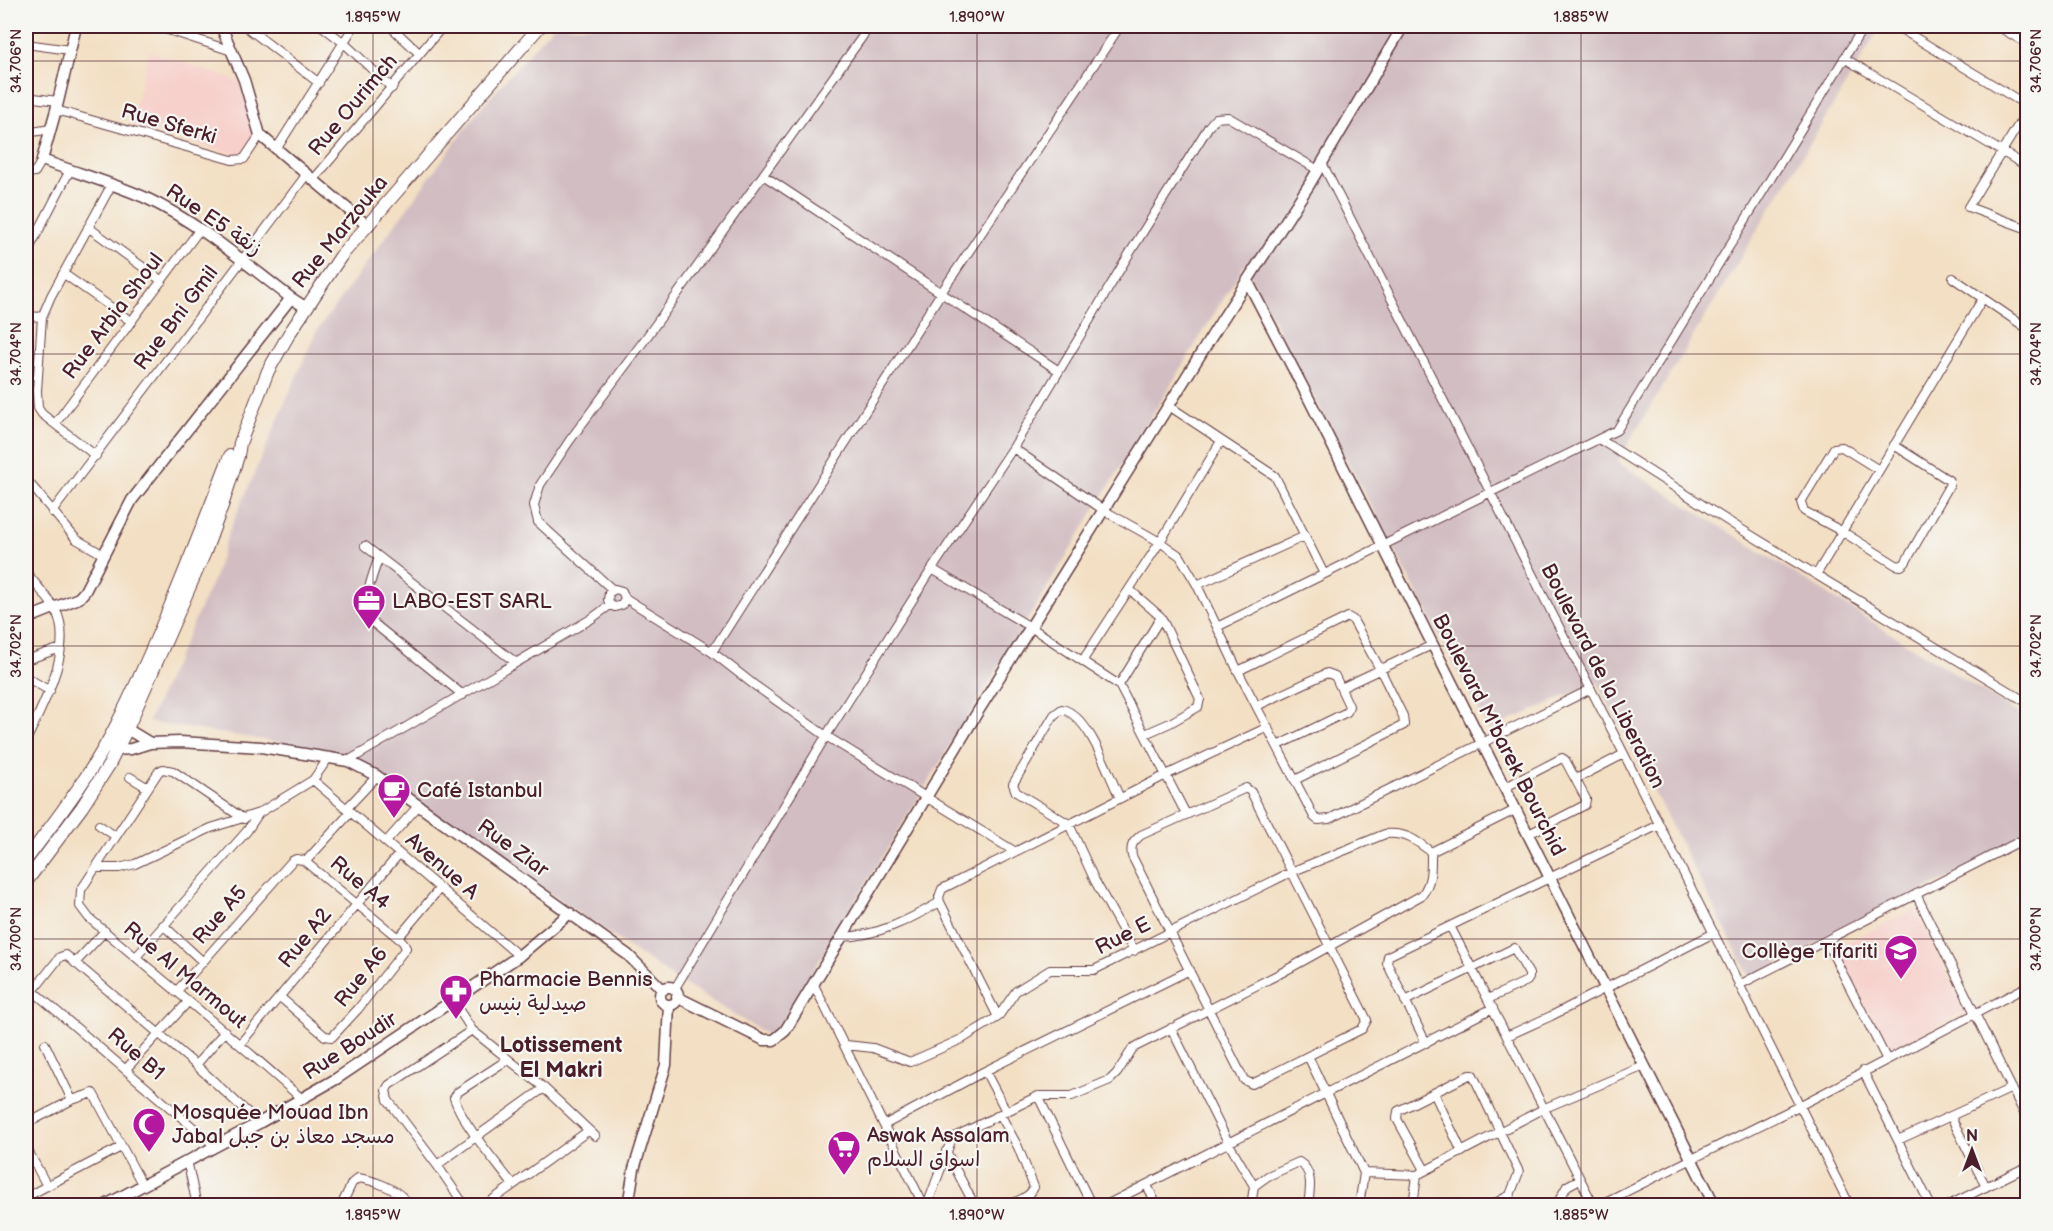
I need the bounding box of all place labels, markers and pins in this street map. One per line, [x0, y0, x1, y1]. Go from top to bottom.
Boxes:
office icon: LABO-EST SARL [351, 583, 387, 630]
place label: LABO-EST SARL [392, 589, 552, 614]
cafe icon: Café Istanbul [376, 772, 412, 819]
place label: Café Istanbul [417, 778, 542, 803]
school or university icon: Collège Tifariti [1883, 933, 1919, 980]
place label: Collège Tifariti [1741, 939, 1878, 964]
place label: Pharmacie Bennis صيدلية بنيس [479, 967, 653, 1016]
pharmacy icon: Pharmacie Bennis صيدلية بنيس [438, 973, 474, 1020]
place label: Mosquée Mouad Ibn Jabal مسجد معاذ بن جبل [172, 1100, 395, 1149]
mosque icon: Mosquée Mouad Ibn Jabal مسجد معاذ بن جبل [131, 1106, 167, 1153]
place label: Aswak Assalam اسواق السلام [867, 1123, 1010, 1175]
supermarket icon: Aswak Assalam اسواق السلام [826, 1129, 862, 1176]

